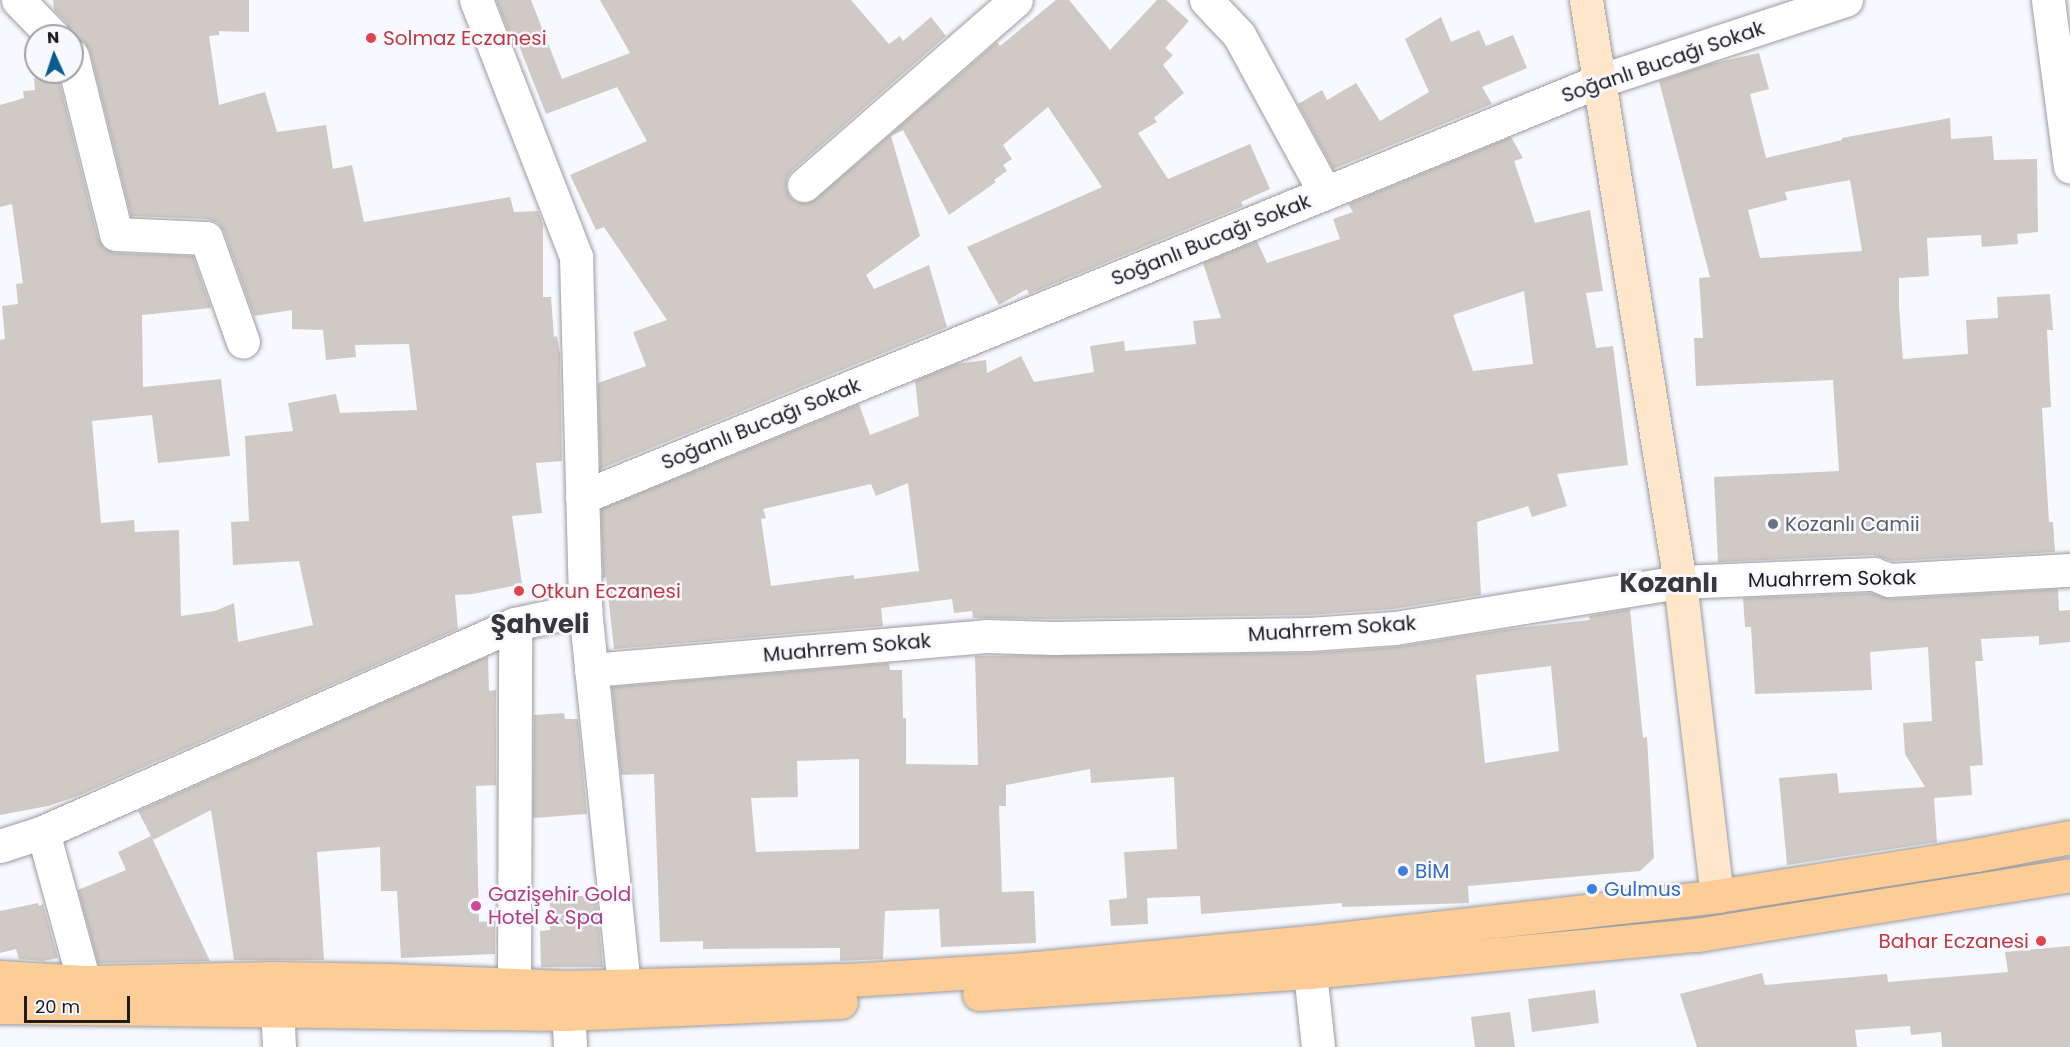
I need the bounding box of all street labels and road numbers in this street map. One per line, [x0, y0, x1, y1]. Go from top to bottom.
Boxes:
street label: Soğanlı Bucağı Sokak [1559, 16, 1767, 108]
street label: Soğanlı Bucağı Sokak [1108, 189, 1314, 291]
street label: Soğanlı Bucağı Sokak [658, 373, 864, 475]
street label: Muahrrem Sokak [1748, 566, 1916, 592]
street label: Muahrrem Sokak [1247, 611, 1417, 647]
street label: Muahrrem Sokak [762, 629, 932, 667]

